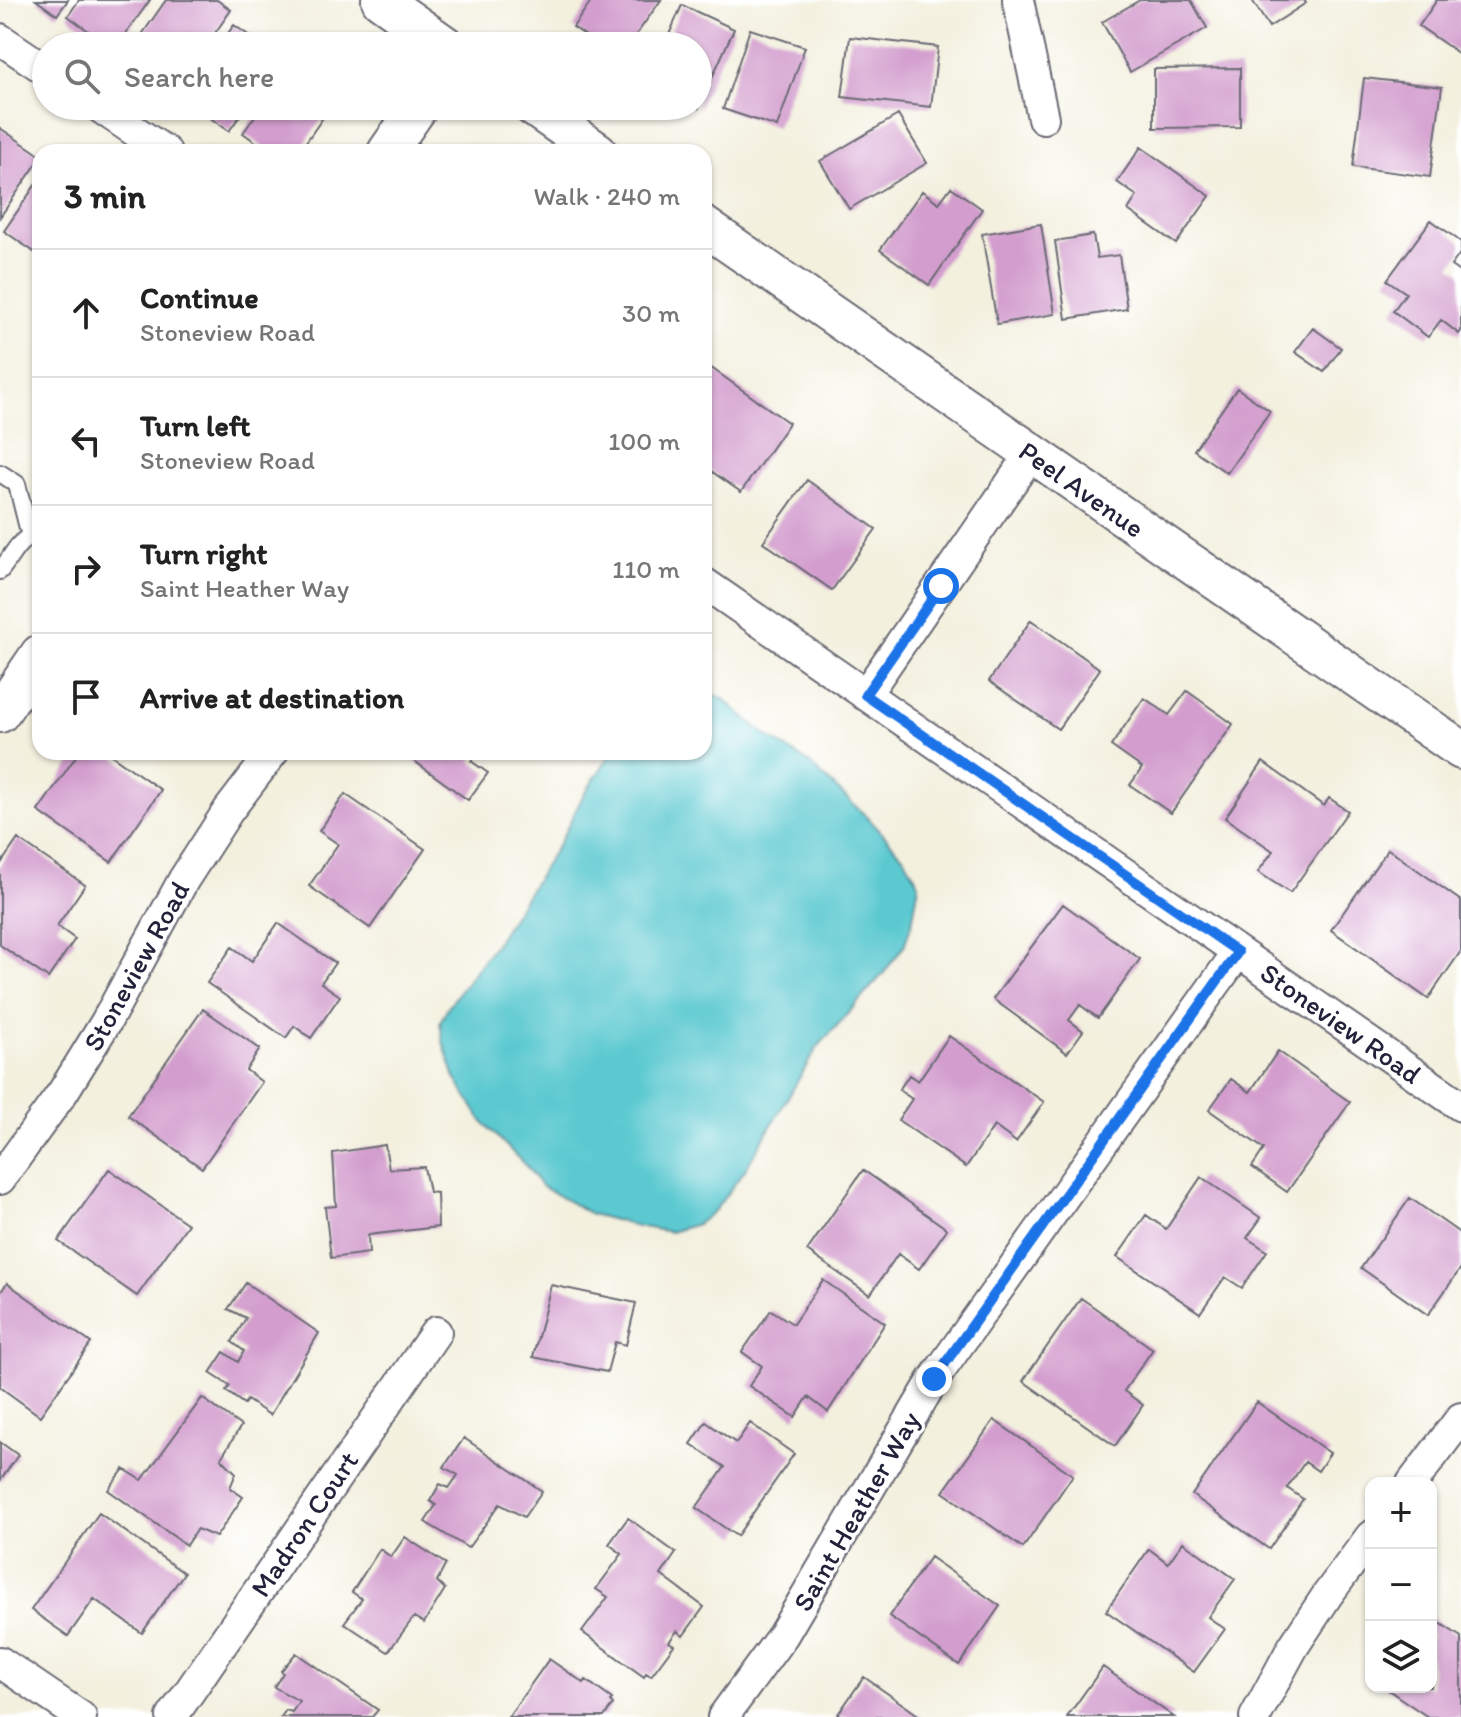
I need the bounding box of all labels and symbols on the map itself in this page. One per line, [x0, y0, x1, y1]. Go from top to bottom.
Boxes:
street label: Peel Avenue [1013, 433, 1151, 545]
route start [923, 568, 959, 604]
street label: Stoneview Road [75, 875, 197, 1057]
street label: Stoneview Road [1254, 955, 1428, 1091]
route end [916, 1361, 952, 1397]
street label: Saint Heather Way [785, 1405, 927, 1617]
street label: Madron Court [243, 1445, 365, 1603]

